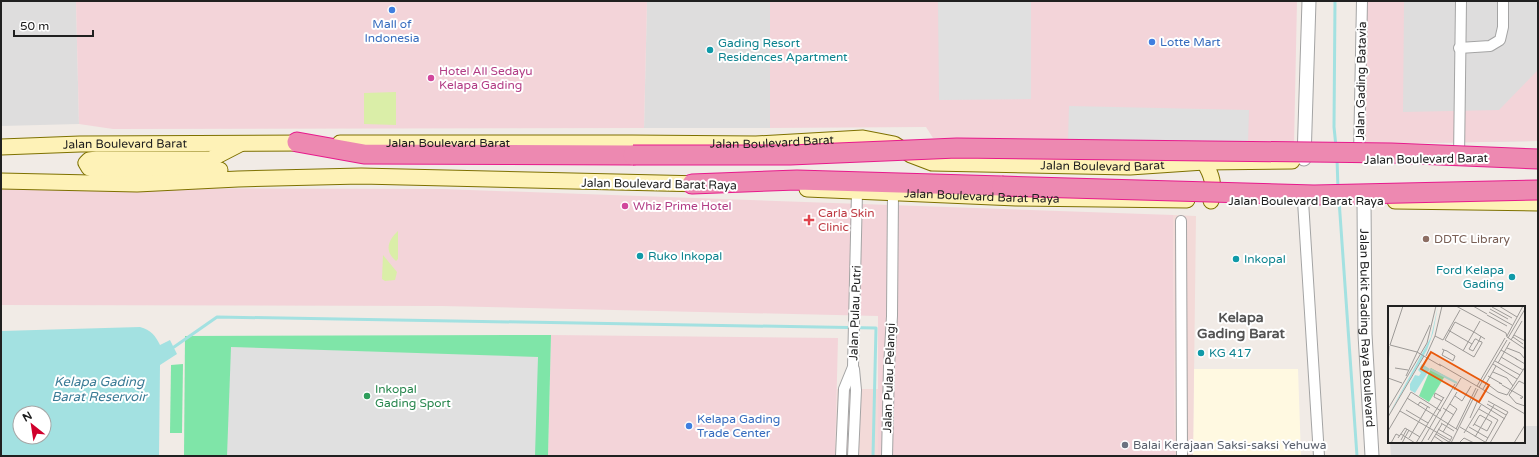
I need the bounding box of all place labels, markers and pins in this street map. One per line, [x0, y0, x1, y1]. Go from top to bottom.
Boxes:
marker: Mall of Indonesia [387, 5, 397, 15]
place label: Mall of Indonesia [364, 17, 420, 45]
place label: Lotte Mart [1160, 35, 1221, 49]
place label: Gading Resort Residences Apartment [718, 36, 848, 64]
marker: Lotte Mart [1147, 37, 1157, 47]
marker: Gading Resort Residences Apartment [705, 45, 715, 55]
place label: Hotel All Sedayu Kelapa Gading [439, 64, 533, 92]
marker: Hotel All Sedayu Kelapa Gading [426, 73, 436, 83]
place label: Whiz Prime Hotel [633, 199, 731, 213]
marker: Whiz Prime Hotel [620, 201, 630, 211]
place label: Carla Skin Clinic [818, 206, 875, 234]
marker: Carla Skin Clinic [803, 214, 815, 226]
place label: DDTC Library [1434, 232, 1511, 246]
marker: DDTC Library [1421, 234, 1431, 244]
place label: Ruko Inkopal [648, 249, 722, 263]
marker: Ruko Inkopal [635, 251, 645, 261]
place label: Inkopal [1244, 252, 1286, 266]
marker: Inkopal [1231, 254, 1241, 264]
place label: Ford Kelapa Gading [1436, 263, 1504, 291]
marker: Ford Kelapa Gading [1507, 272, 1517, 282]
place label: KG 417 [1209, 346, 1252, 360]
marker: KG 417 [1196, 348, 1206, 358]
place label: Inkopal Gading Sport [375, 382, 451, 410]
marker: Inkopal Gading Sport [362, 391, 372, 401]
place label: Kelapa Gading Trade Center [697, 412, 780, 440]
marker: Kelapa Gading Trade Center [684, 421, 694, 431]
place label: Balai Kerajaan Saksi-saksi Yehuwa [1133, 438, 1326, 452]
marker: Balai Kerajaan Saksi-saksi Yehuwa [1120, 440, 1130, 450]

